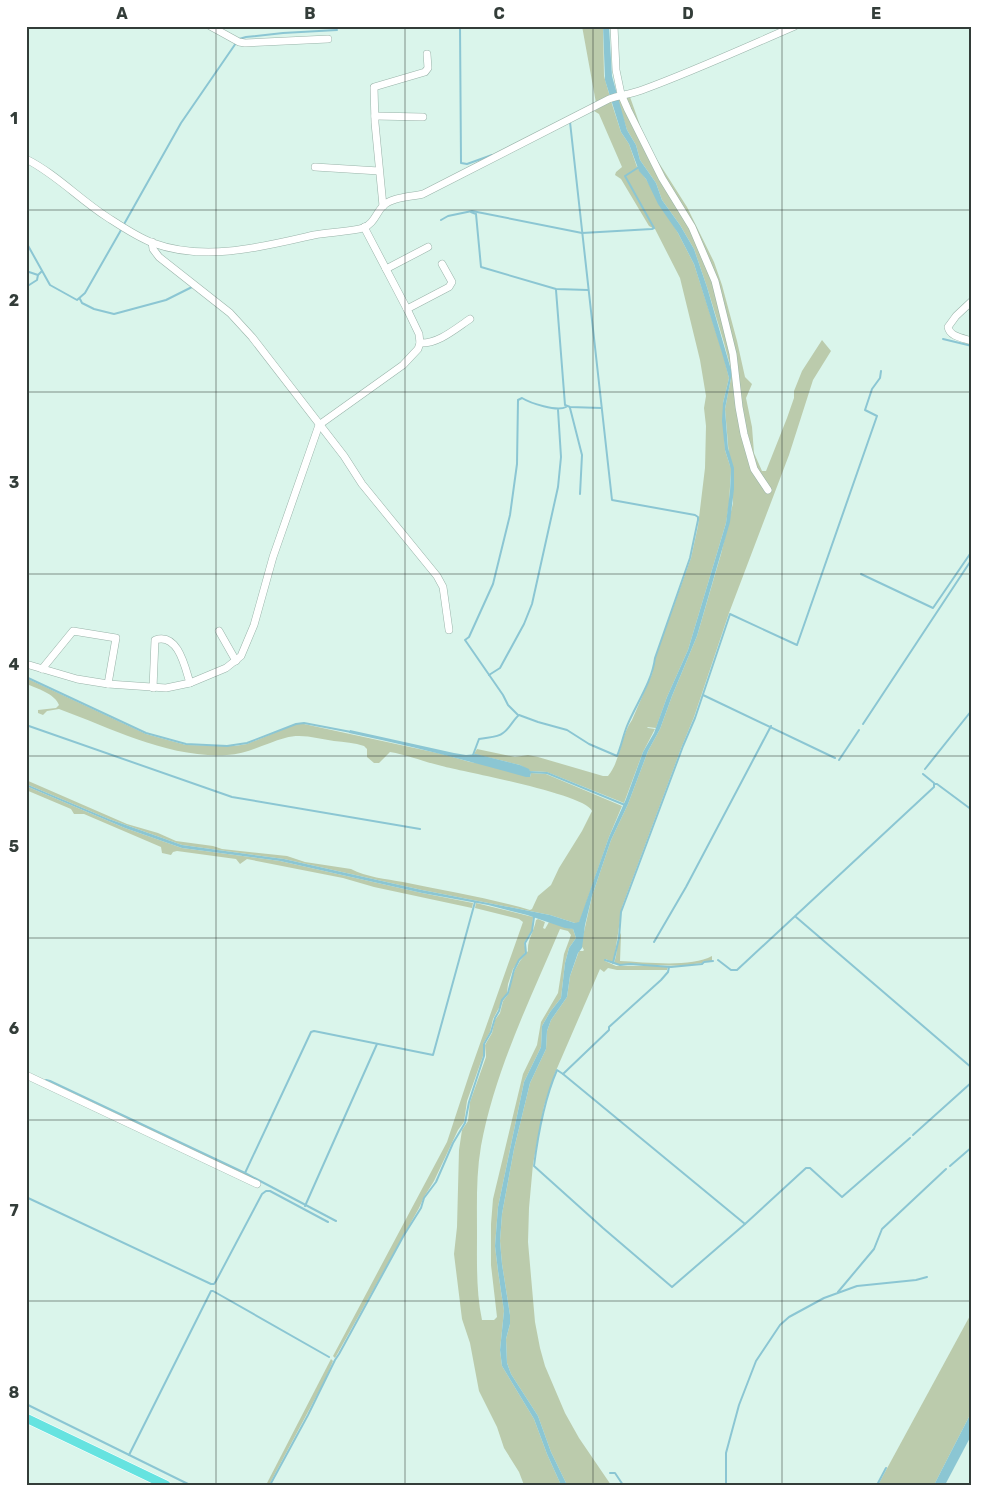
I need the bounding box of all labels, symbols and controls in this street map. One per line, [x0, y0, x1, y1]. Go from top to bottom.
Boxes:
text: A [116, 4, 128, 23]
text: B [304, 4, 316, 23]
text: C [493, 4, 505, 23]
text: D [682, 4, 694, 23]
text: E [871, 4, 881, 23]
text: 1 [10, 109, 18, 128]
text: 2 [9, 291, 19, 310]
text: 3 [9, 473, 19, 492]
text: 4 [9, 655, 20, 674]
text: 5 [9, 837, 19, 856]
text: 6 [9, 1019, 19, 1038]
text: 7 [9, 1201, 19, 1220]
text: 8 [9, 1383, 20, 1402]

